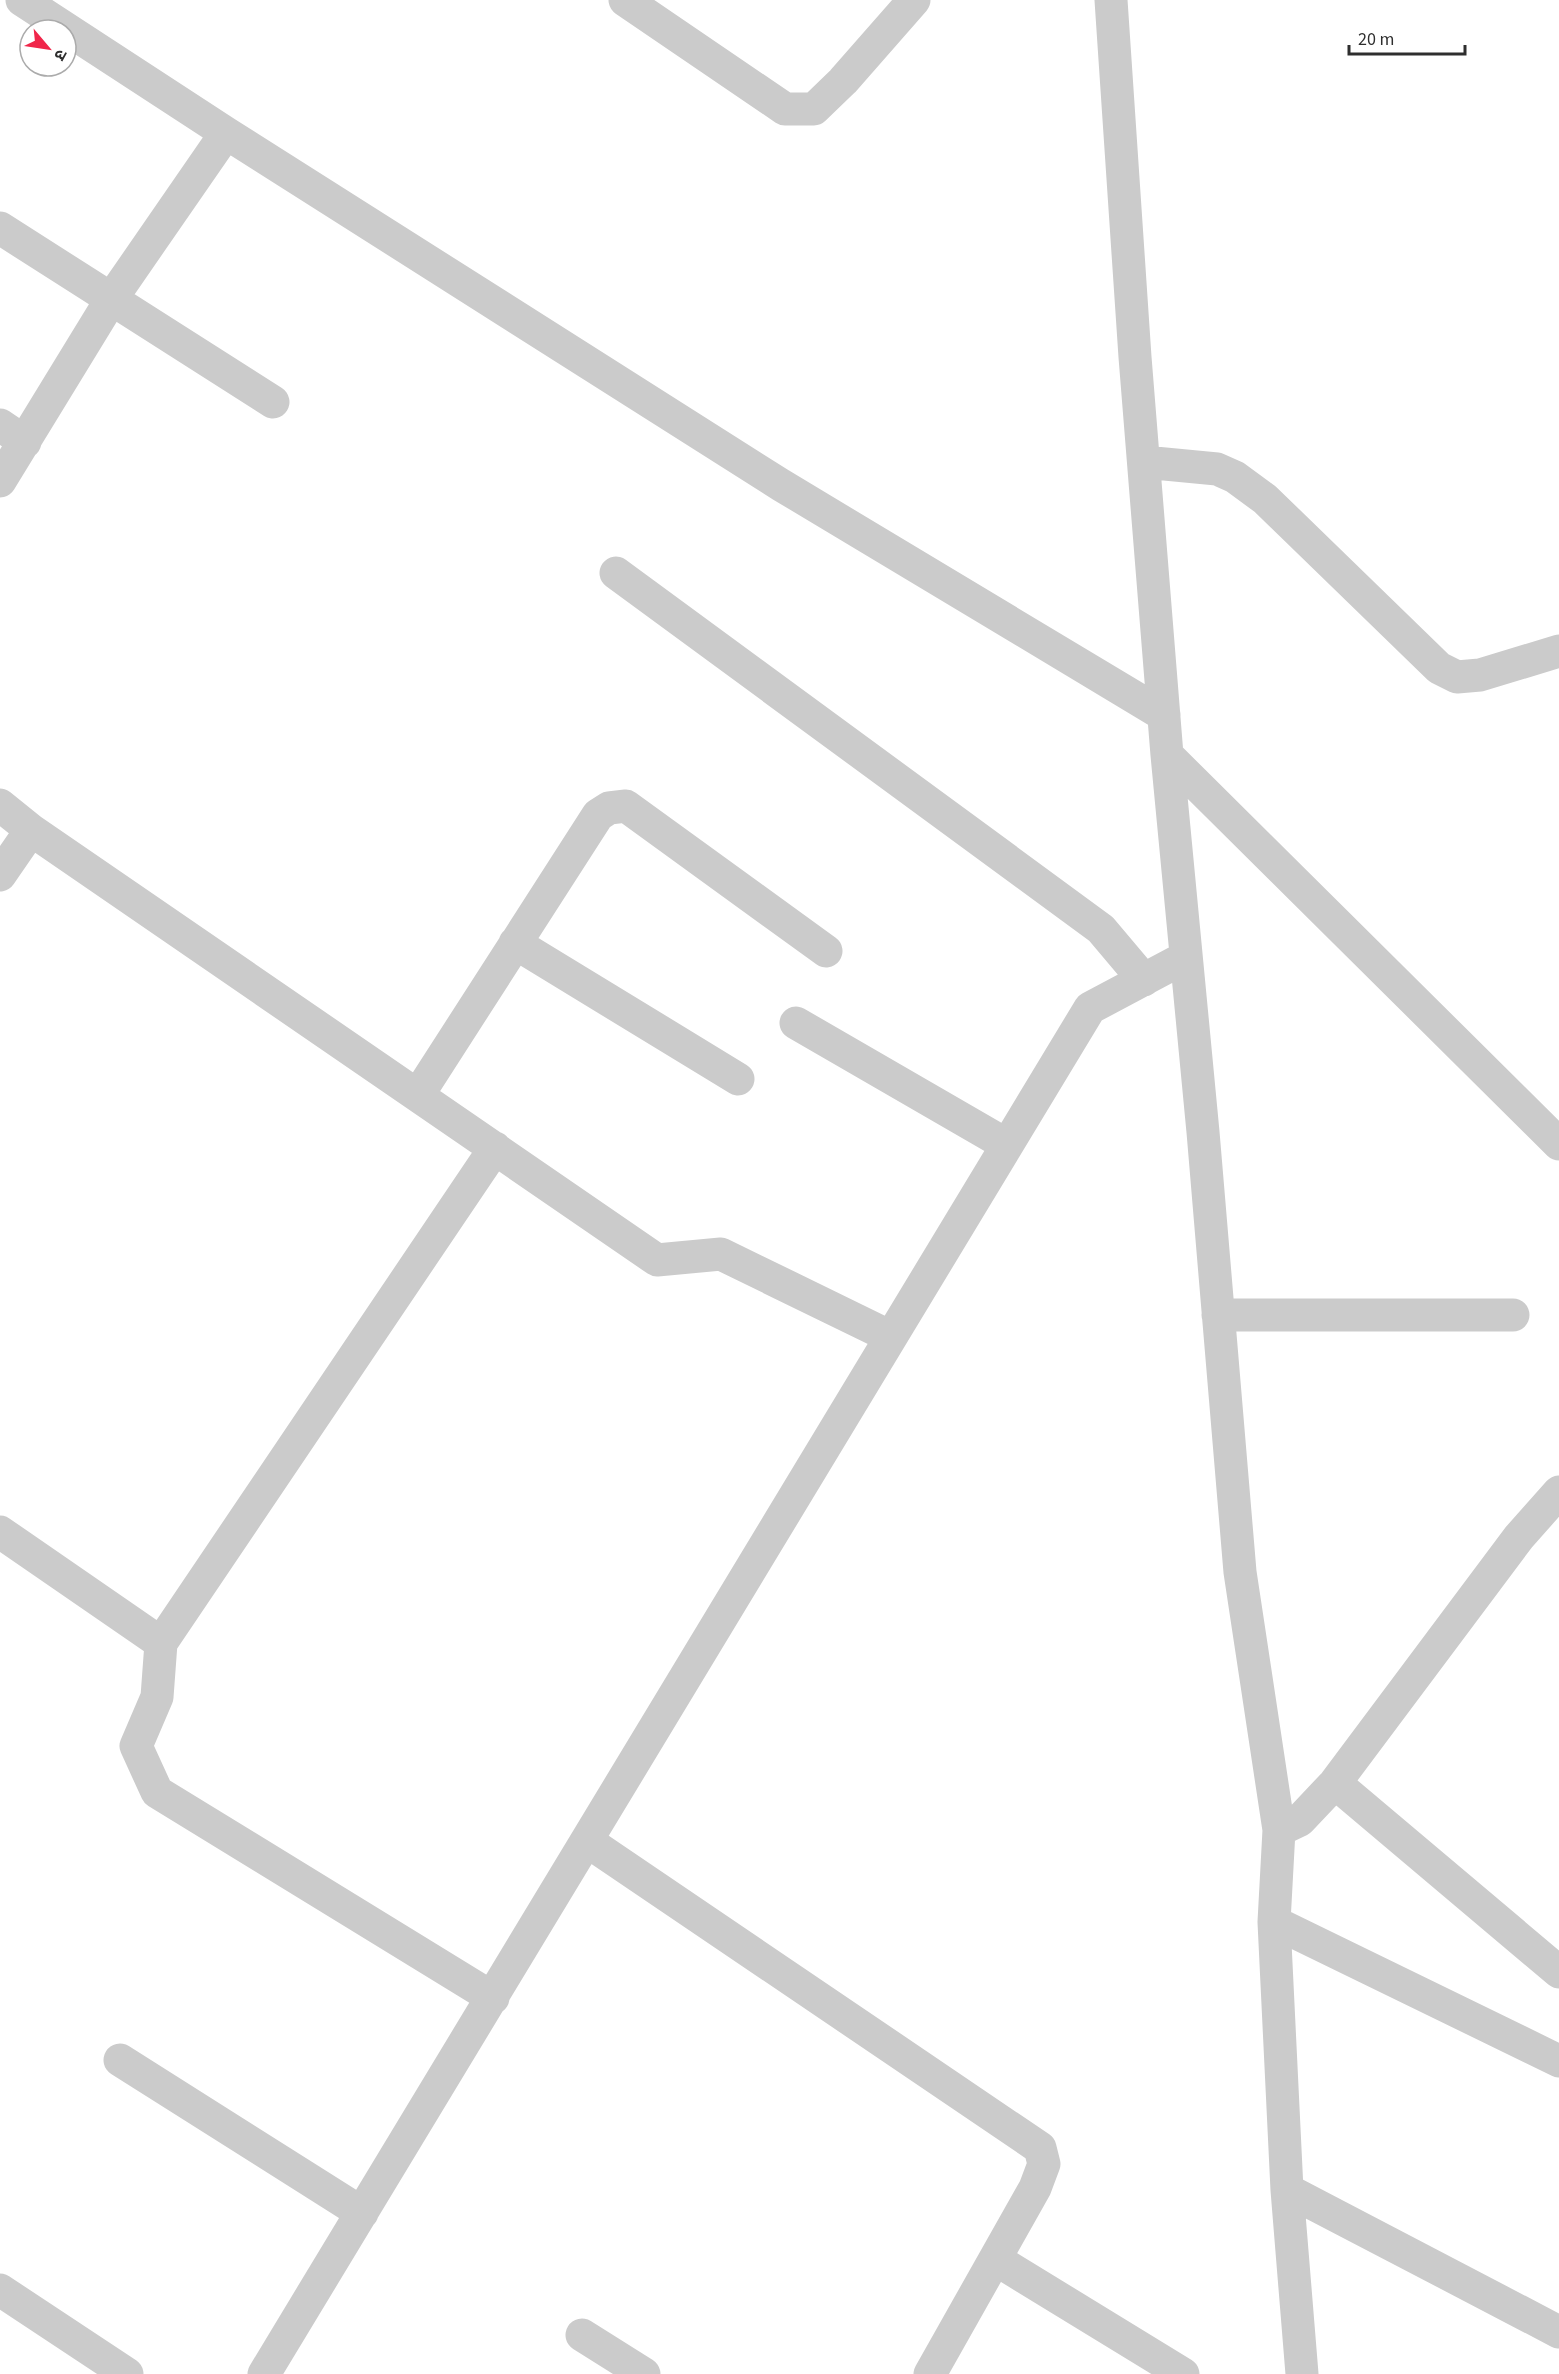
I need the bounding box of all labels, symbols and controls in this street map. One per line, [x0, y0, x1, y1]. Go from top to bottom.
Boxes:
north arrow [18, 18, 78, 78]
scale bar [1349, 18, 1464, 56]
text: 20 m [1358, 27, 1394, 52]
text: उ [48, 45, 72, 65]

